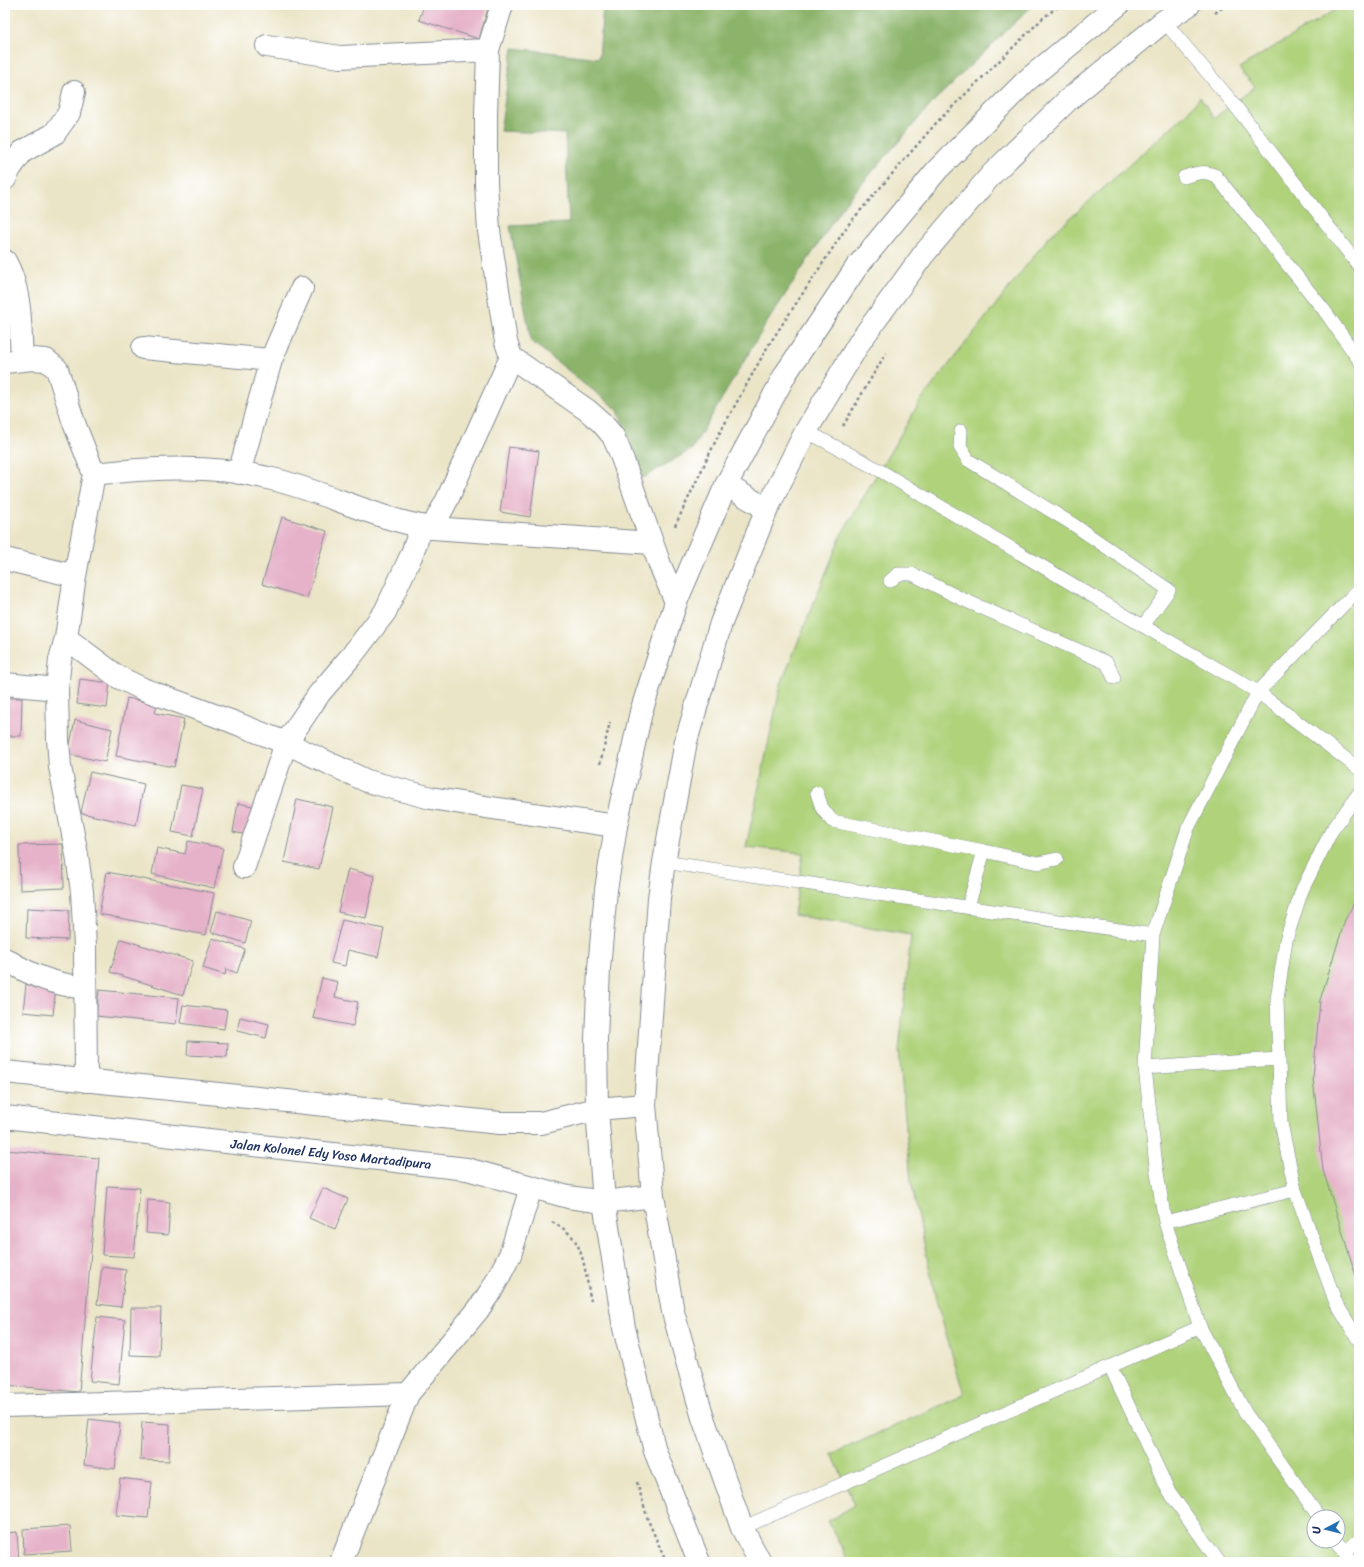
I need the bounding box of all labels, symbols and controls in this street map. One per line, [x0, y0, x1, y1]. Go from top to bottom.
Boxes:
street label: Jalan Kolonel Edy Yoso Martadipura [228, 1132, 433, 1176]
north arrow [1306, 1509, 1346, 1549]
text: U [1307, 1525, 1326, 1535]

